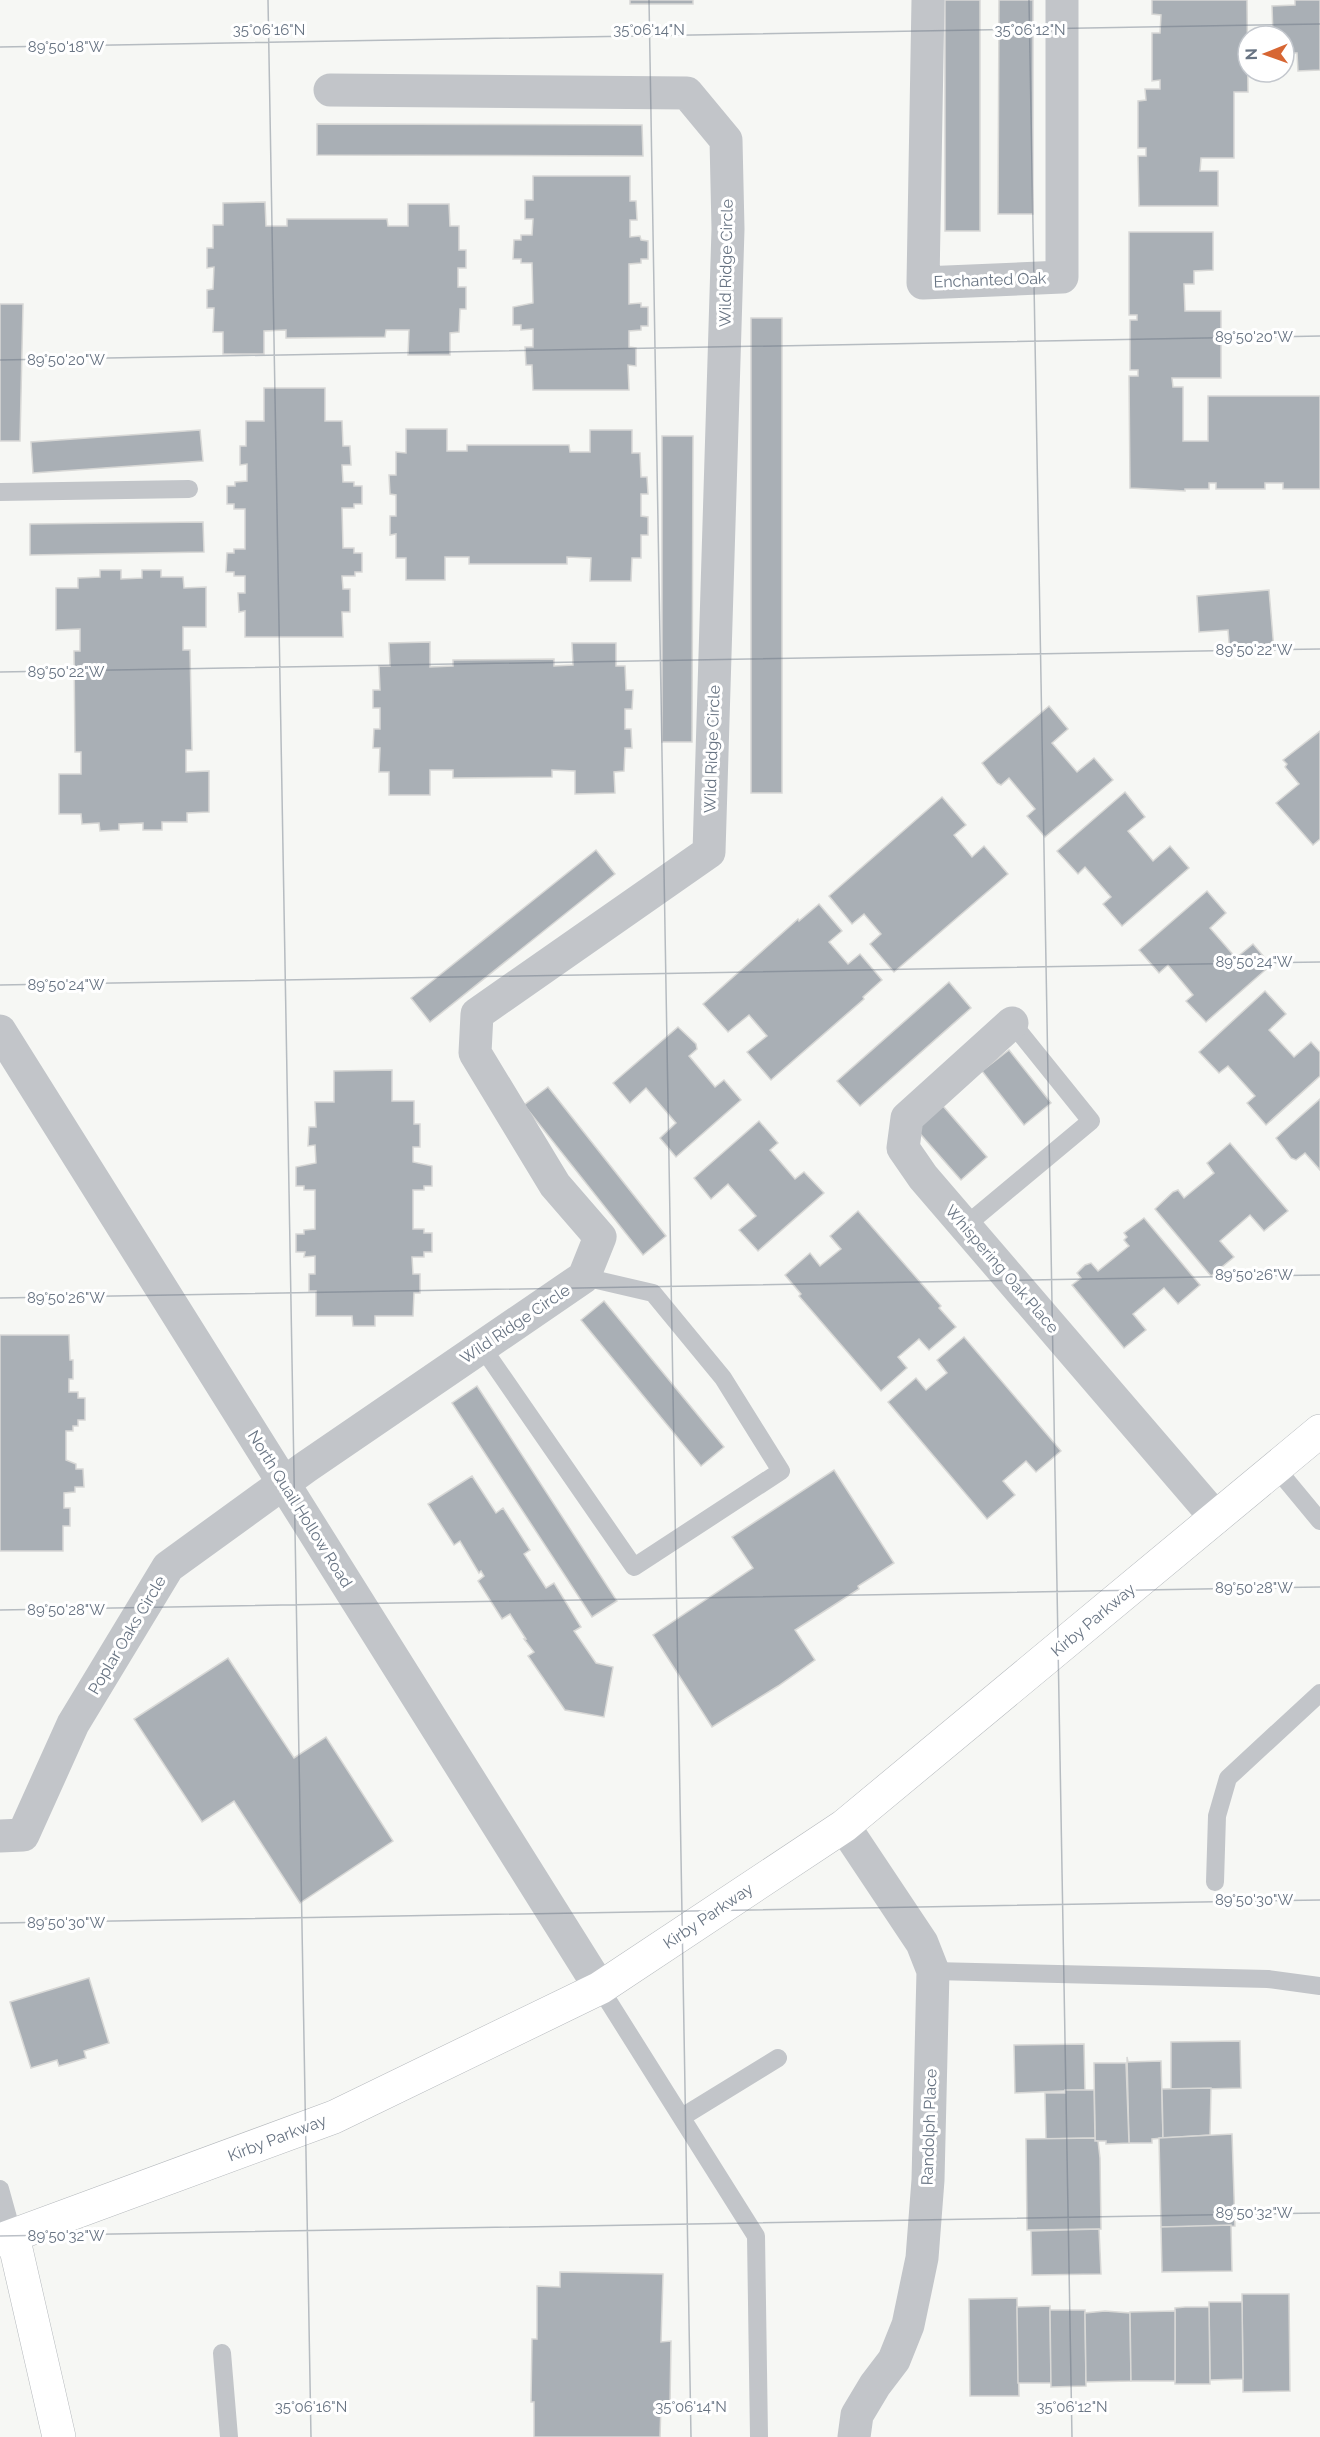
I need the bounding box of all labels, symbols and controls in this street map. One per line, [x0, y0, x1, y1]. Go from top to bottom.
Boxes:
text: 35°06'16"N [233, 21, 305, 39]
text: 35°06'14"N [613, 21, 685, 39]
text: 35°06'12"N [994, 21, 1066, 39]
north arrow [1236, 24, 1296, 84]
text: 89°50'18"W [28, 38, 105, 56]
text: N [1242, 48, 1261, 61]
street label: Wild Ridge Circle [715, 199, 737, 327]
street label: Enchanted Oak [933, 269, 1047, 291]
text: 89°50'20"W [1215, 328, 1293, 346]
text: 89°50'20"W [27, 351, 105, 369]
text: 89°50'22"W [1216, 641, 1293, 659]
text: 89°50'22"W [28, 663, 105, 681]
street label: Wild Ridge Circle [700, 685, 724, 813]
text: 89°50'24"W [1215, 953, 1293, 971]
text: 89°50'24"W [27, 976, 105, 994]
street label: Whispering Oak Place [941, 1201, 1063, 1337]
text: 89°50'26"W [1215, 1266, 1293, 1284]
street label: Wild Ridge Circle [457, 1280, 573, 1368]
text: 89°50'26"W [27, 1289, 105, 1307]
street label: North Quail Hollow Road [244, 1427, 356, 1591]
street label: Poplar Oaks Circle [84, 1572, 170, 1698]
street label: Kirby Parkway [1047, 1579, 1139, 1661]
text: 89°50'28"W [1215, 1579, 1293, 1597]
text: 89°50'28"W [27, 1601, 105, 1619]
street label: Kirby Parkway [660, 1879, 757, 1953]
text: 89°50'30"W [1215, 1891, 1293, 1909]
text: 89°50'30"W [27, 1914, 105, 1932]
street label: Randolph Place [917, 2068, 941, 2186]
street label: Kirby Parkway [225, 2110, 329, 2165]
text: 89°50'32"W [1216, 2204, 1293, 2222]
text: 89°50'32"W [28, 2227, 105, 2245]
text: 35°06'16"N [275, 2398, 347, 2416]
text: 35°06'14"N [655, 2398, 727, 2416]
text: 35°06'12"N [1036, 2398, 1108, 2416]

